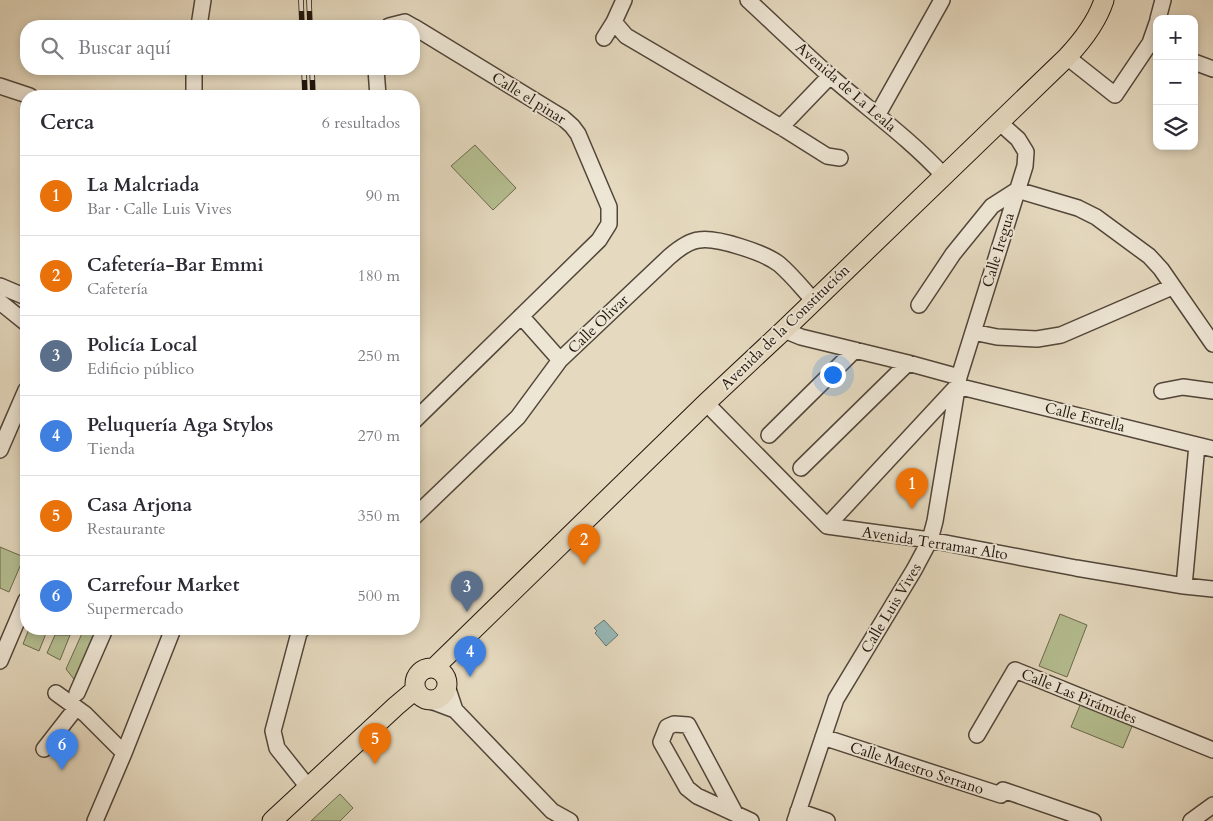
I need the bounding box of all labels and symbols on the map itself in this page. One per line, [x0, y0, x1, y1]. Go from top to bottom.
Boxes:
street label: Avenida de La Leala [791, 38, 901, 137]
street label: Calle el pinar [488, 67, 570, 129]
street label: Calle Iregua [977, 210, 1019, 290]
street label: Avenida de la Constitución [716, 260, 854, 394]
street label: Calle Olivar [563, 290, 633, 358]
your location [820, 362, 846, 388]
street label: Calle Estrella [1043, 397, 1128, 437]
pin: 1 [896, 468, 928, 509]
street label: Avenida Terramar Alto [861, 522, 1009, 564]
pin: 2 [568, 524, 600, 565]
street label: Calle Luis Vives [856, 559, 926, 657]
pin: 3 [451, 571, 483, 612]
pin: 4 [454, 636, 486, 677]
street label: Calle Las Pirámides [1018, 664, 1140, 728]
pin: 5 [359, 723, 391, 764]
pin: 6 [46, 729, 78, 770]
street label: Calle Maestro Serrano [848, 737, 986, 799]

